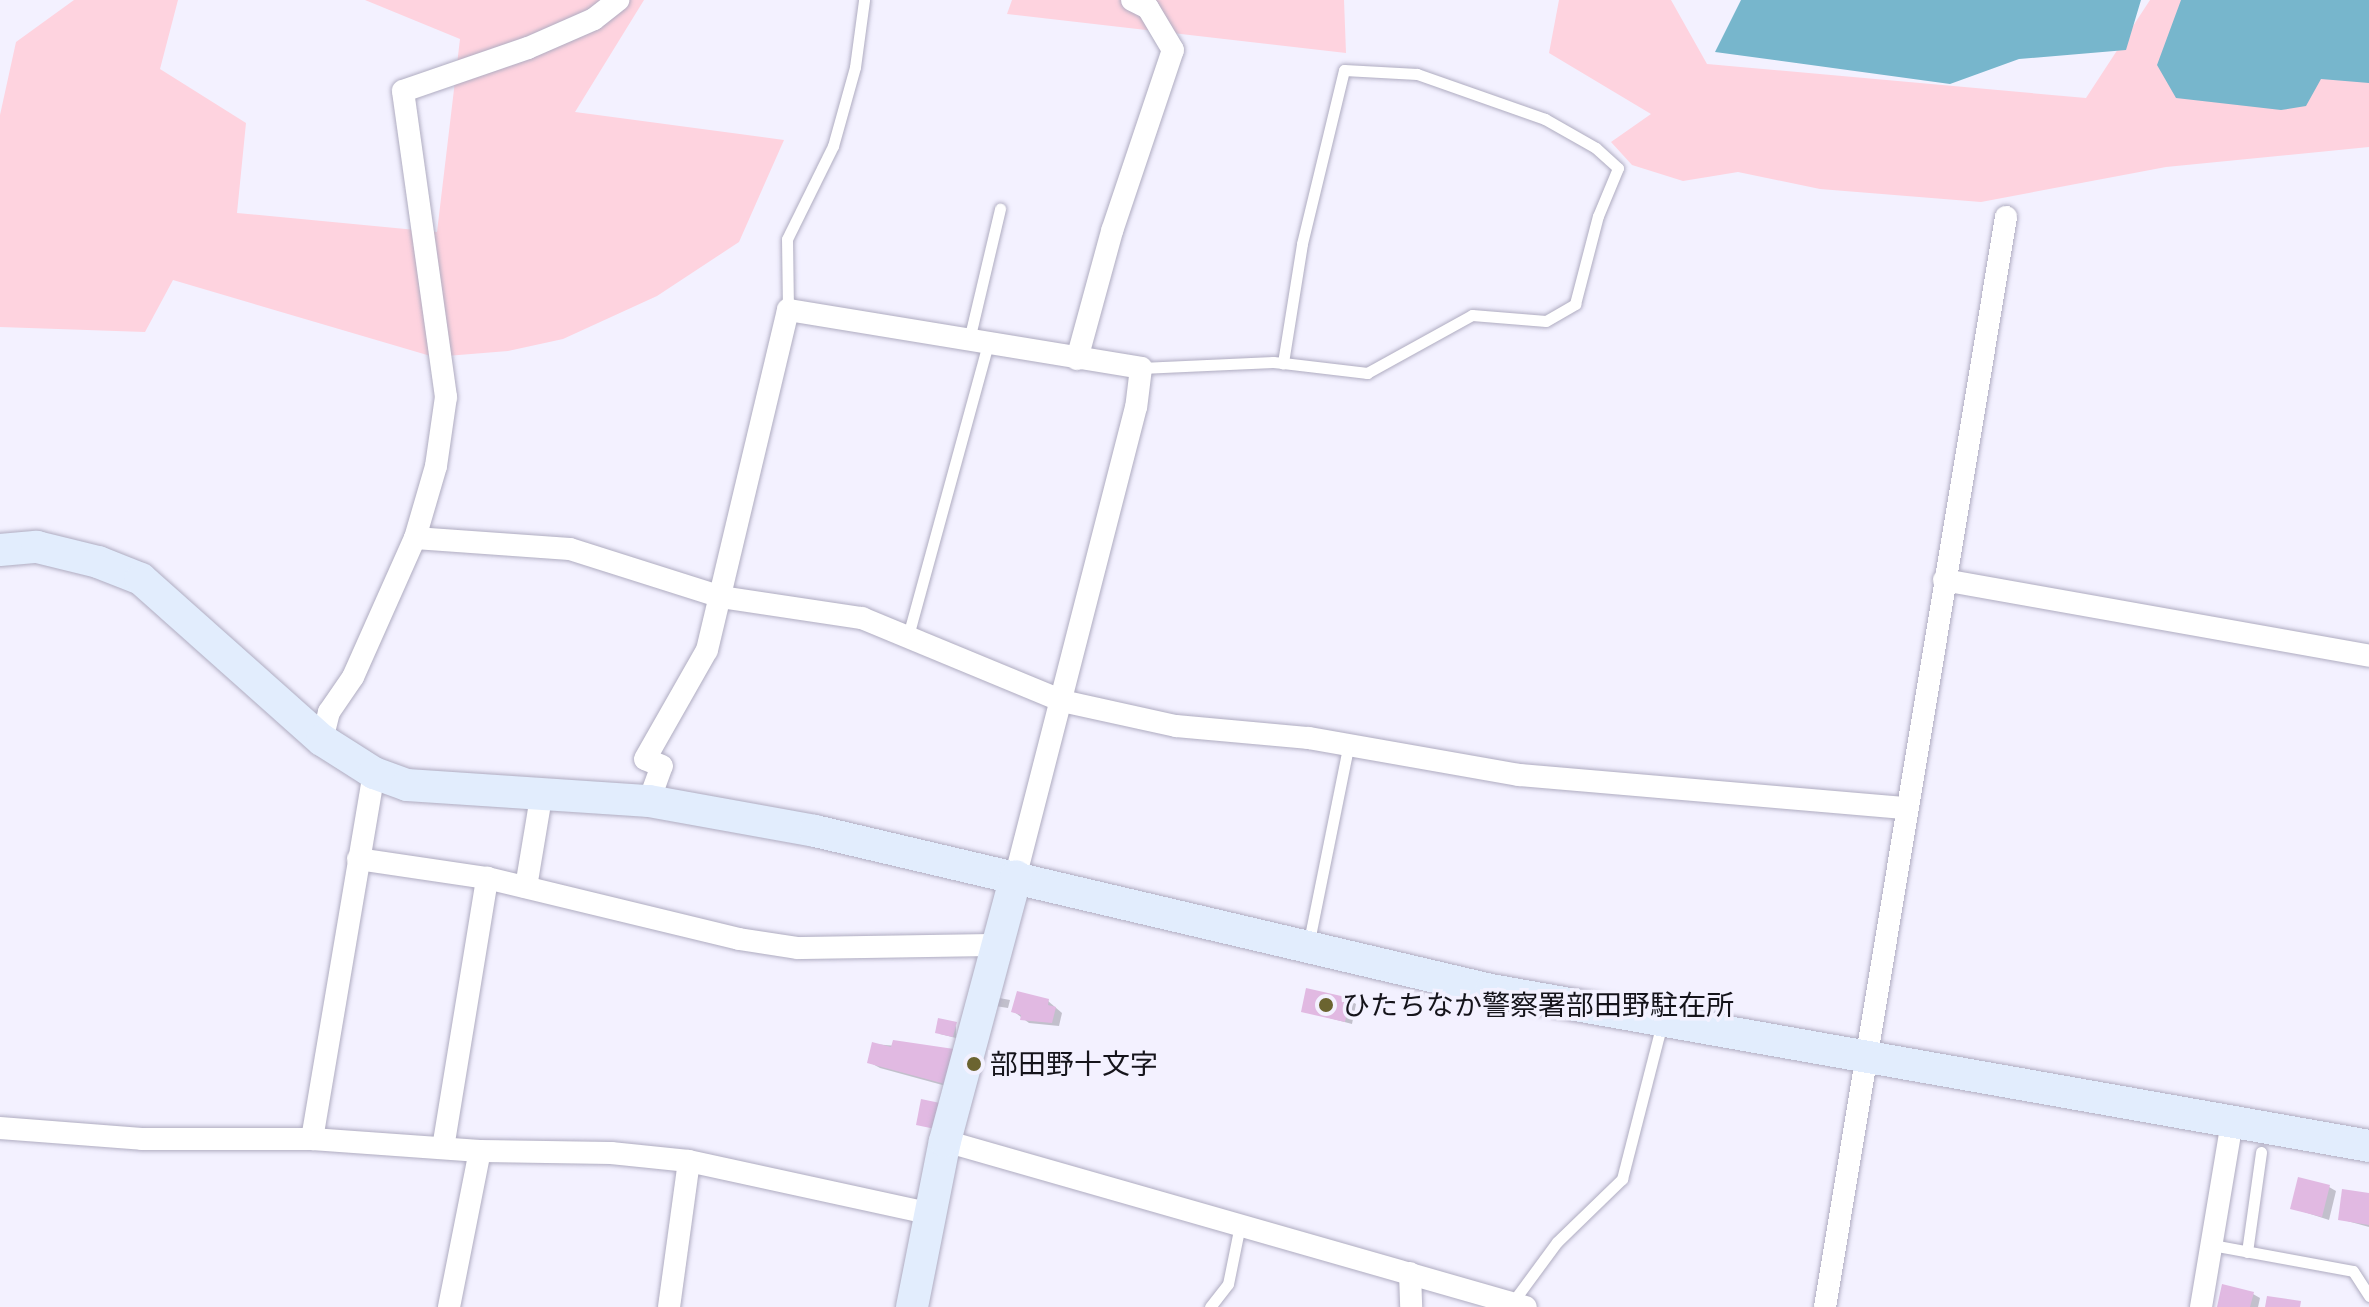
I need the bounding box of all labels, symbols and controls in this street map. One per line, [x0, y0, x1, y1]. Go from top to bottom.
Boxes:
place label: ひたちなか警察署部田野駐在所 [1342, 988, 1734, 1022]
marker: ひたちなか警察署部田野駐在所 [1317, 996, 1335, 1014]
place label: 部田野十文字 [990, 1047, 1158, 1081]
marker: 部田野十文字 [965, 1055, 983, 1073]

